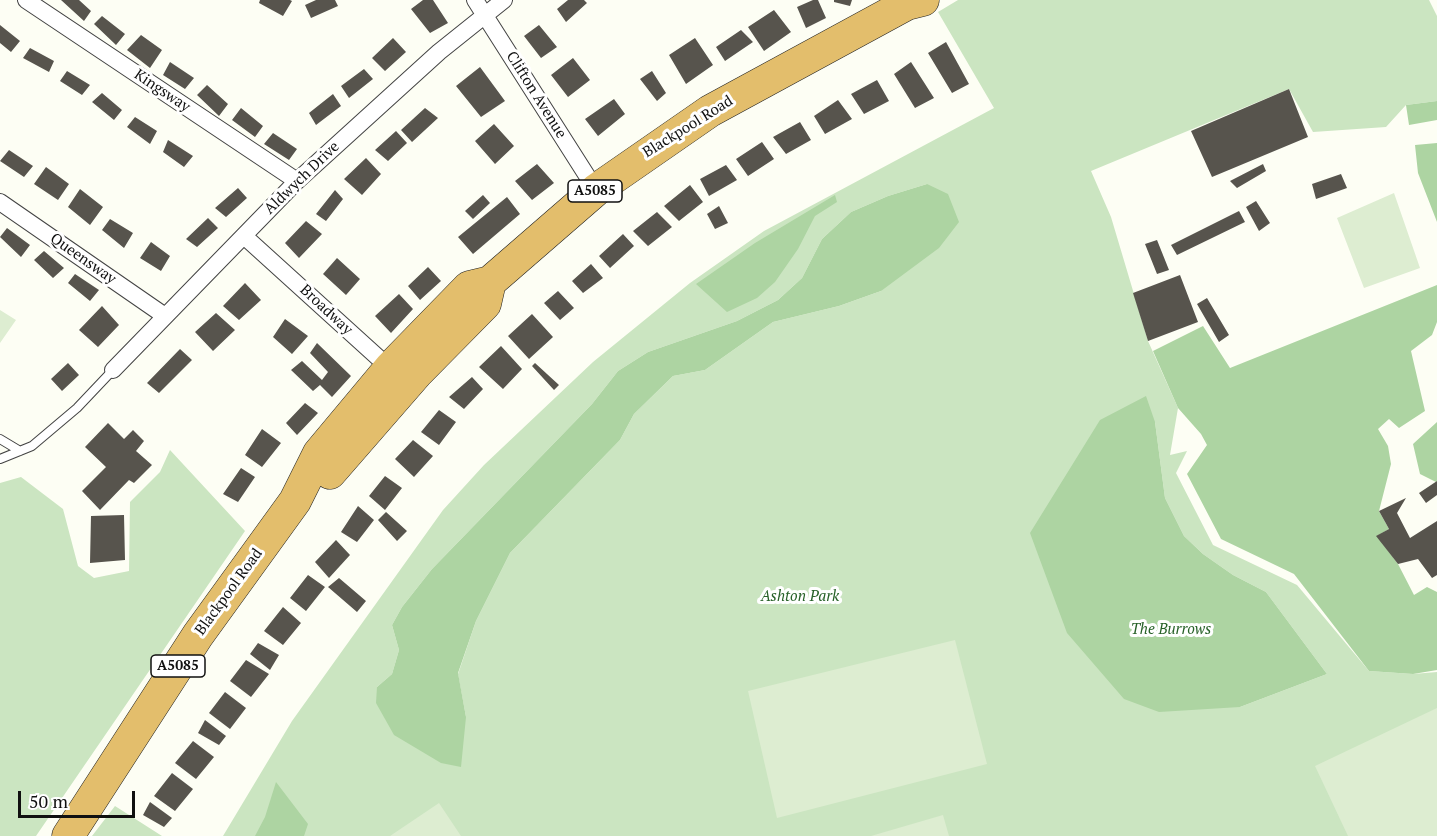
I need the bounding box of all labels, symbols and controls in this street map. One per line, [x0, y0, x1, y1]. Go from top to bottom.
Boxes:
street label: Clifton Avenue [502, 48, 570, 142]
street label: Kingsway [131, 66, 193, 116]
street label: Blackpool Road [640, 92, 736, 162]
street label: Aldwych Drive [261, 138, 343, 218]
road number: A5085 [568, 180, 622, 202]
street label: Queensway [47, 230, 119, 288]
street label: Broadway [296, 281, 356, 339]
street label: Blackpool Road [192, 545, 266, 639]
park label: Ashton Park [761, 588, 839, 606]
park label: The Burrows [1131, 621, 1211, 639]
road number: A5085 [151, 655, 205, 677]
scale bar [21, 779, 138, 817]
text: 50 m [29, 789, 68, 813]

